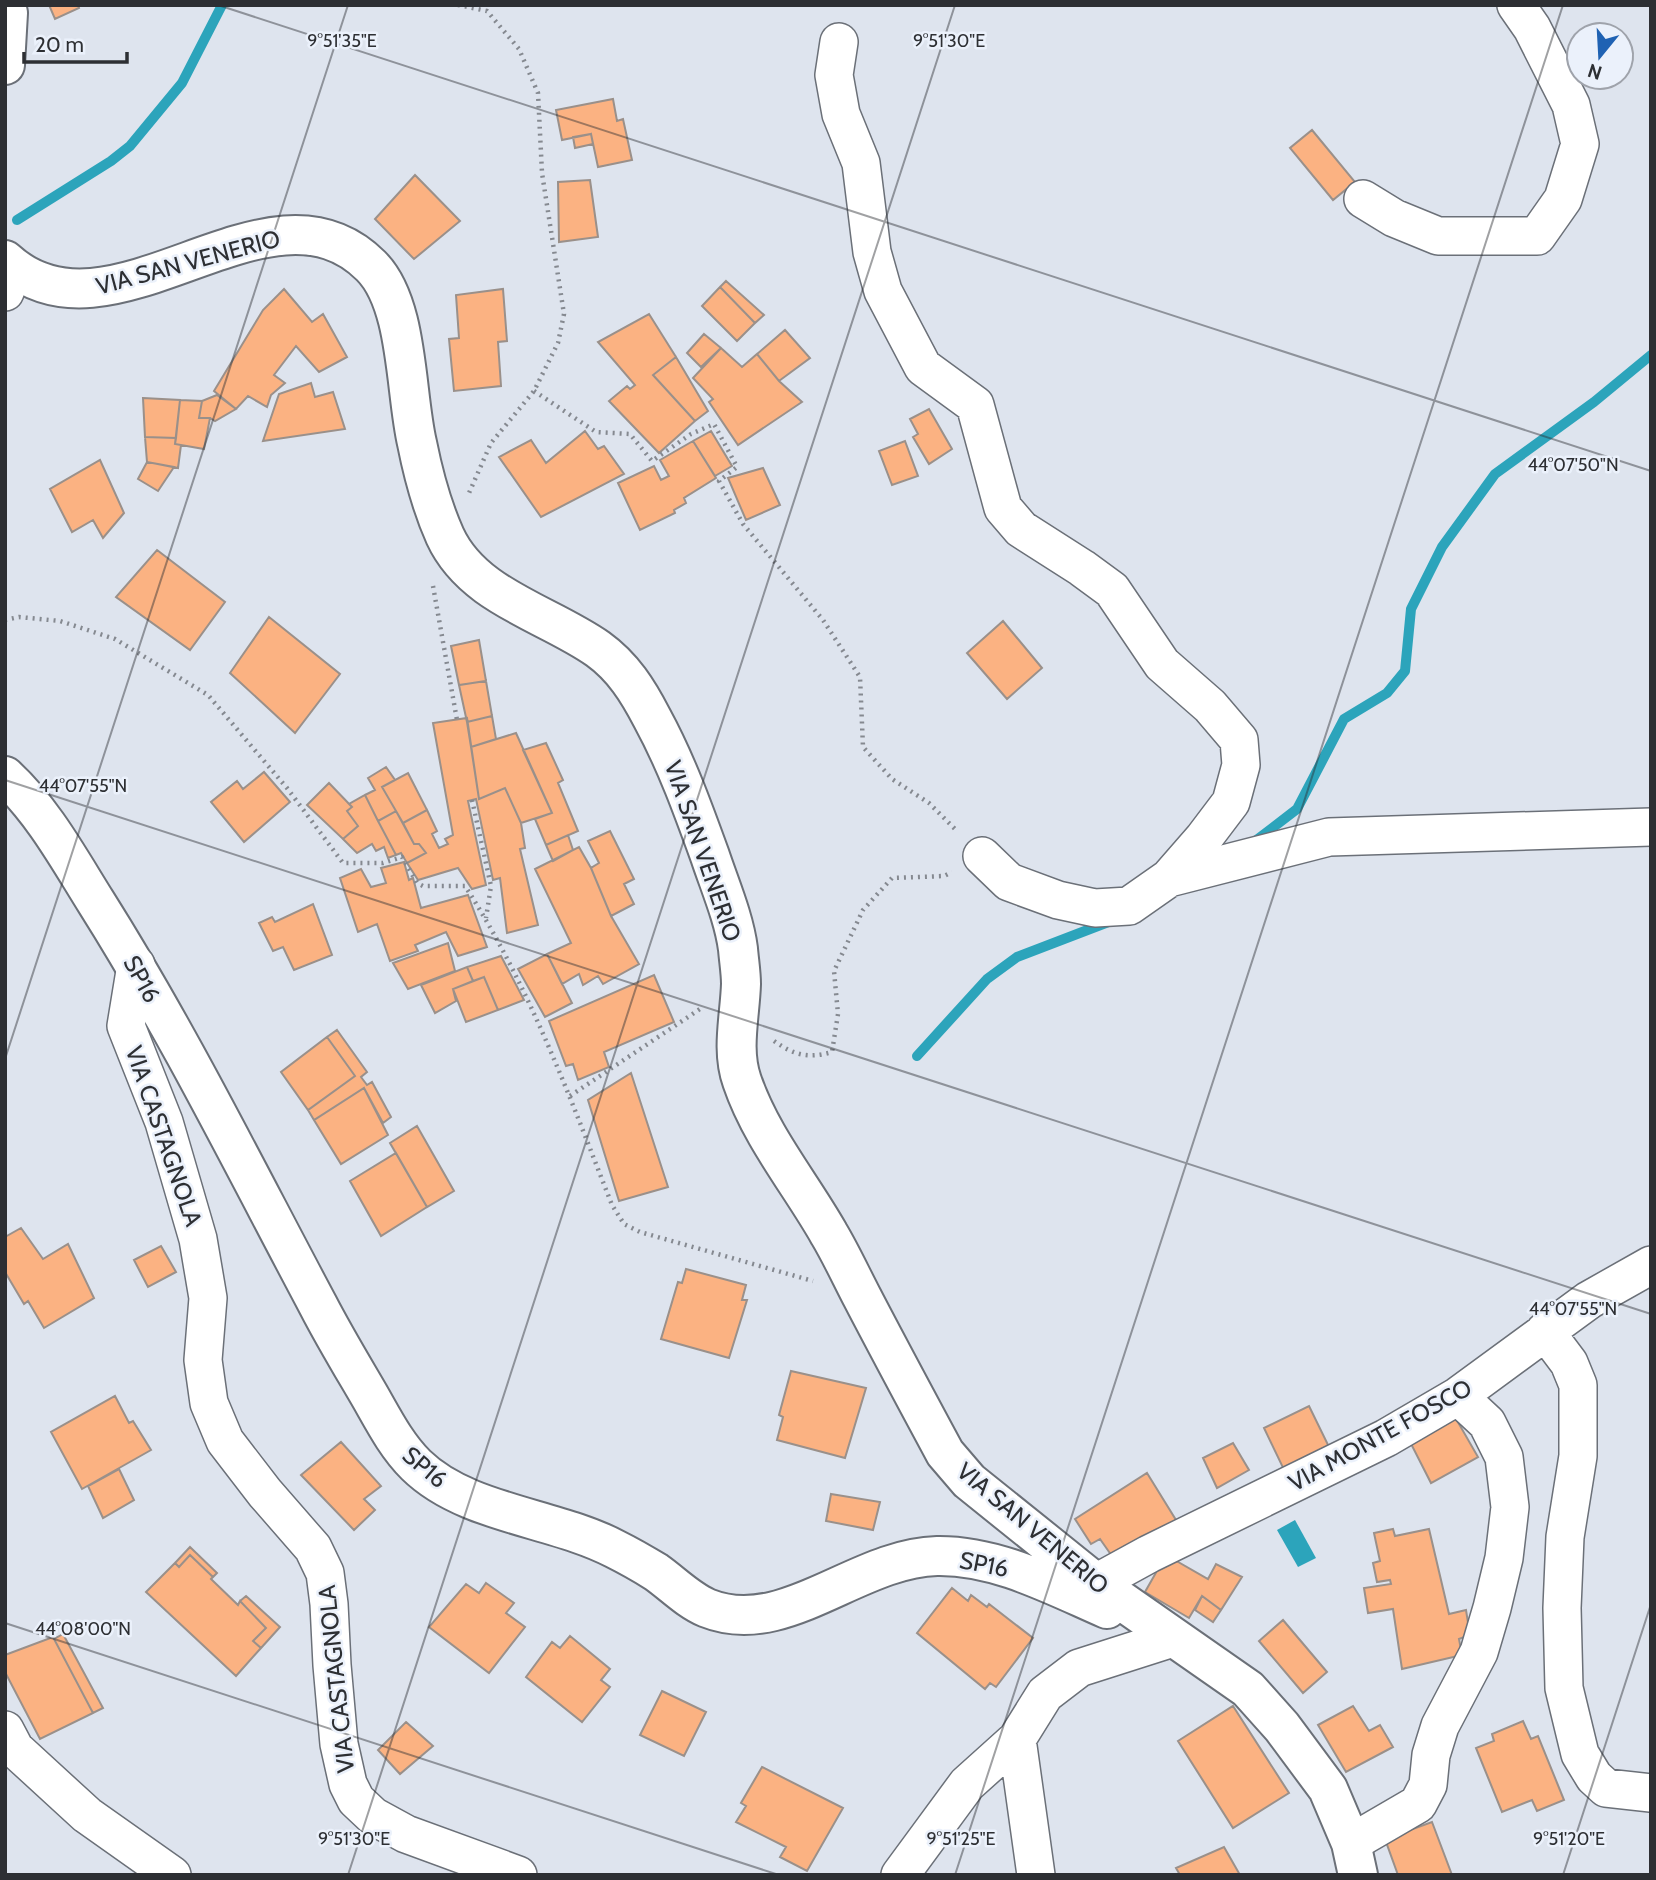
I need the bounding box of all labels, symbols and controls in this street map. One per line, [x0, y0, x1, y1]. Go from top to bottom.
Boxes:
scale bar [24, 21, 128, 65]
north arrow [1565, 21, 1635, 91]
text: 9°51'35"E [307, 30, 377, 52]
text: 9°51'30"E [913, 30, 985, 52]
text: 20 m [35, 32, 84, 57]
text: N [1585, 59, 1605, 85]
street label: VIA SAN VENERIO [93, 224, 283, 300]
text: 44°07'50"N [1527, 454, 1619, 476]
street label: VIA SAN VENERIO [658, 757, 748, 945]
text: 44°07'55"N [39, 775, 127, 797]
street label: SP16 [117, 950, 167, 1008]
street label: VIA CASTAGNOLA [120, 1042, 209, 1230]
text: 44°07'55"N [1529, 1298, 1617, 1320]
street label: VIA MONTE FOSCO [1283, 1373, 1477, 1497]
street label: SP16 [397, 1440, 453, 1494]
street label: VIA SAN VENERIO [951, 1456, 1115, 1600]
street label: SP16 [957, 1545, 1011, 1583]
street label: VIA CASTAGNOLA [312, 1583, 360, 1774]
text: 44°08'00"N [35, 1618, 131, 1640]
text: 9°51'30"E [318, 1828, 390, 1850]
text: 9°51'25"E [926, 1828, 996, 1850]
text: 9°51'20"E [1533, 1828, 1605, 1850]

